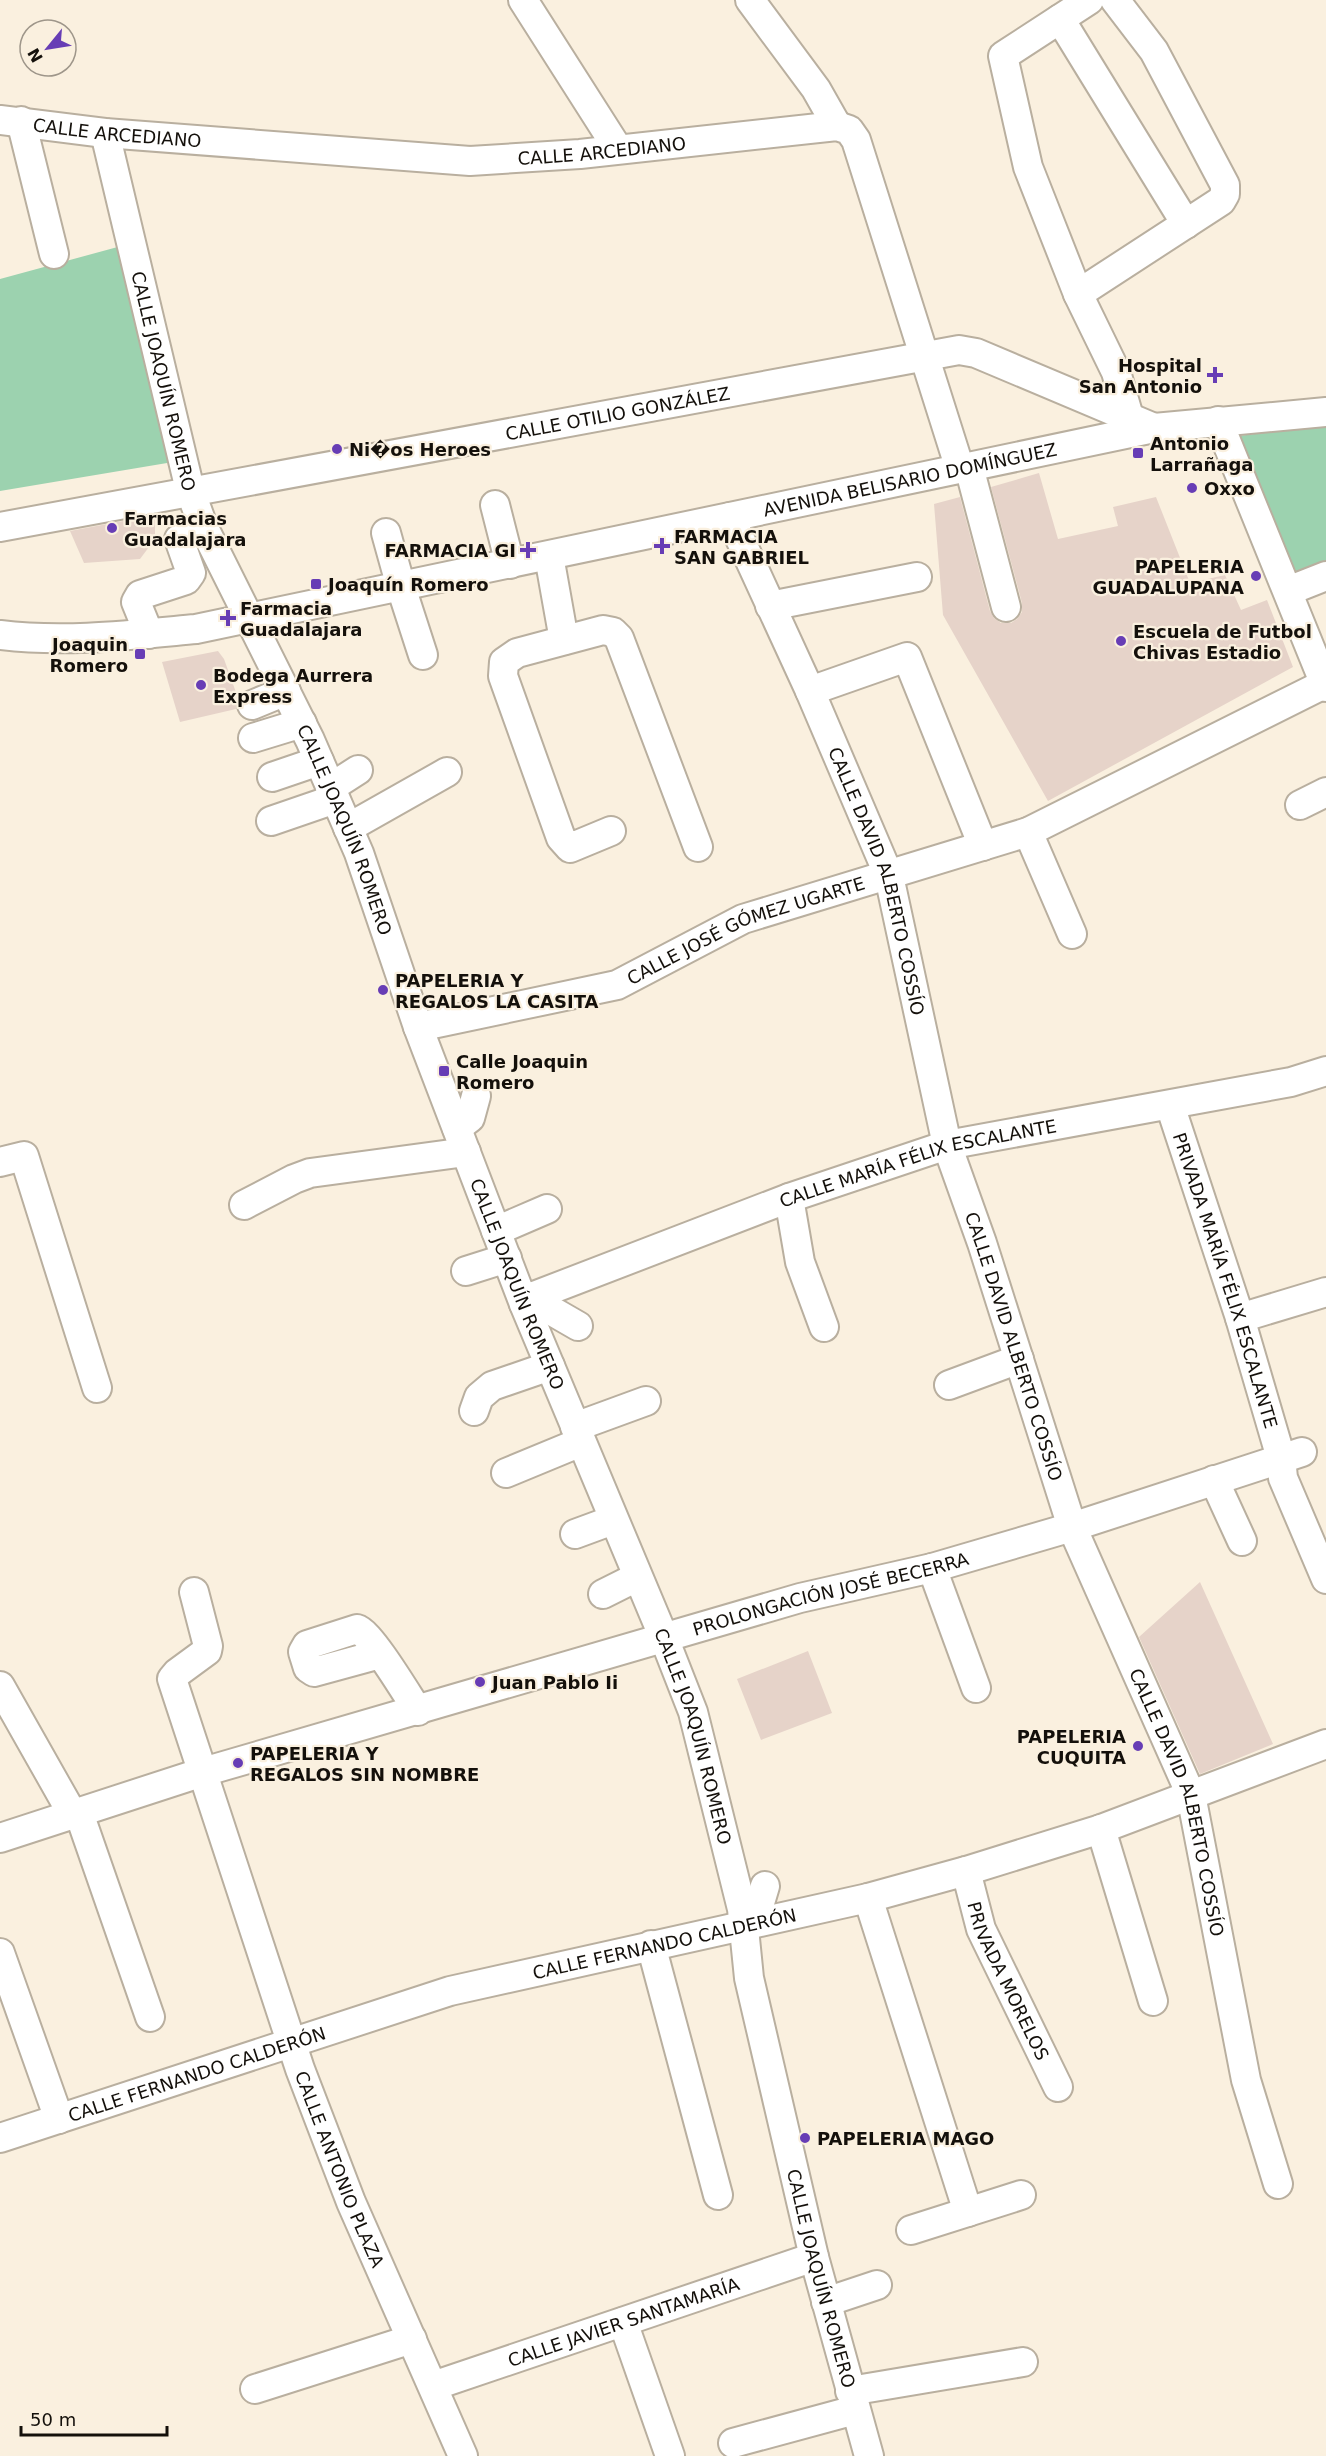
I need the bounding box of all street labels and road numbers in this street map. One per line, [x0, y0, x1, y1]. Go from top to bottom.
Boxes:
street label: CALLE ARCEDIANO [32, 114, 202, 151]
street label: CALLE ARCEDIANO [517, 132, 687, 168]
street label: CALLE JOAQUÍN ROMERO [128, 269, 200, 493]
street label: CALLE OTILIO GONZÁLEZ [504, 382, 731, 444]
street label: AVENIDA BELISARIO DOMÍNGUEZ [761, 438, 1059, 520]
street label: CALLE JOAQUÍN ROMERO [293, 721, 397, 938]
street label: CALLE DAVID ALBERTO COSSÍO [825, 744, 929, 1017]
street label: CALLE JOSÉ GÓMEZ UGARTE [623, 872, 867, 989]
street label: CALLE MARÍA FÉLIX ESCALANTE [776, 1115, 1058, 1211]
street label: PRIVADA MARÍA FÉLIX ESCALANTE [1169, 1130, 1282, 1431]
street label: CALLE JOAQUÍN ROMERO [466, 1175, 569, 1393]
street label: CALLE DAVID ALBERTO COSSÍO [961, 1209, 1067, 1483]
street label: PROLONGACIÓN JOSÉ BECERRA [690, 1547, 971, 1639]
street label: CALLE JOAQUÍN ROMERO [651, 1625, 736, 1847]
street label: CALLE DAVID ALBERTO COSSÍO [1126, 1665, 1229, 1938]
street label: PRIVADA MORELOS [964, 1899, 1054, 2063]
street label: CALLE FERNANDO CALDERÓN [530, 1904, 798, 1983]
street label: CALLE FERNANDO CALDERÓN [65, 2022, 328, 2126]
street label: CALLE ANTONIO PLAZA [291, 2068, 389, 2271]
street label: CALLE JOAQUÍN ROMERO [783, 2167, 860, 2390]
street label: CALLE JAVIER SANTAMARÍA [505, 2272, 742, 2370]

